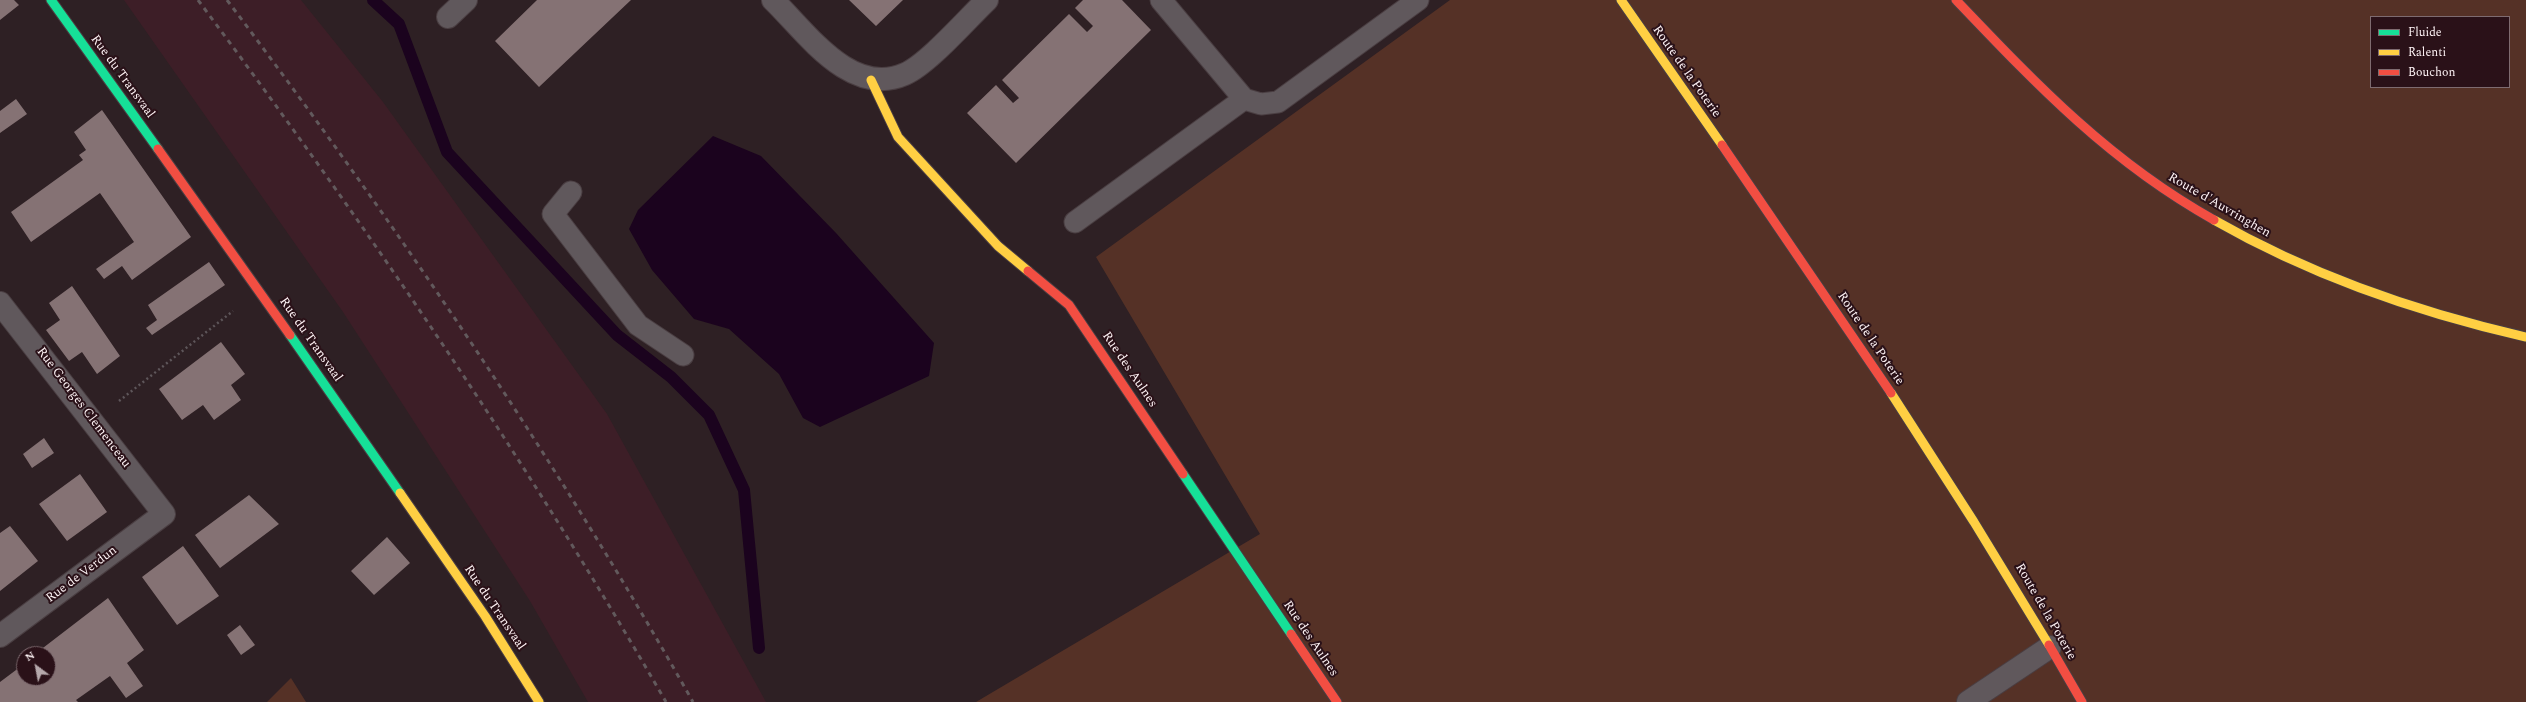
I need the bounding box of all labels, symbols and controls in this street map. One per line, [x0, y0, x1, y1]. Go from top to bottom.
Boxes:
legend [2370, 16, 2510, 88]
street label: Route de la Poterie [1648, 23, 1724, 121]
text: Fluide [2408, 23, 2442, 42]
street label: Rue du Transvaal [87, 32, 157, 122]
text: Ralenti [2408, 43, 2446, 62]
text: Bouchon [2408, 63, 2455, 82]
street label: Route d'Auvringhen [2165, 170, 2273, 242]
street label: Route de la Poterie [1833, 290, 1907, 388]
street label: Rue du Transvaal [275, 295, 345, 385]
street label: Rue des Aulnes [1098, 329, 1160, 411]
street label: Rue Georges Clemenceau [33, 345, 133, 471]
street label: Rue de Verdun [43, 543, 121, 607]
street label: Route de la Poterie [2011, 561, 2079, 663]
street label: Rue du Transvaal [460, 563, 528, 653]
street label: Rue des Aulnes [1279, 598, 1341, 680]
north arrow [16, 646, 56, 686]
text: N [22, 647, 38, 666]

